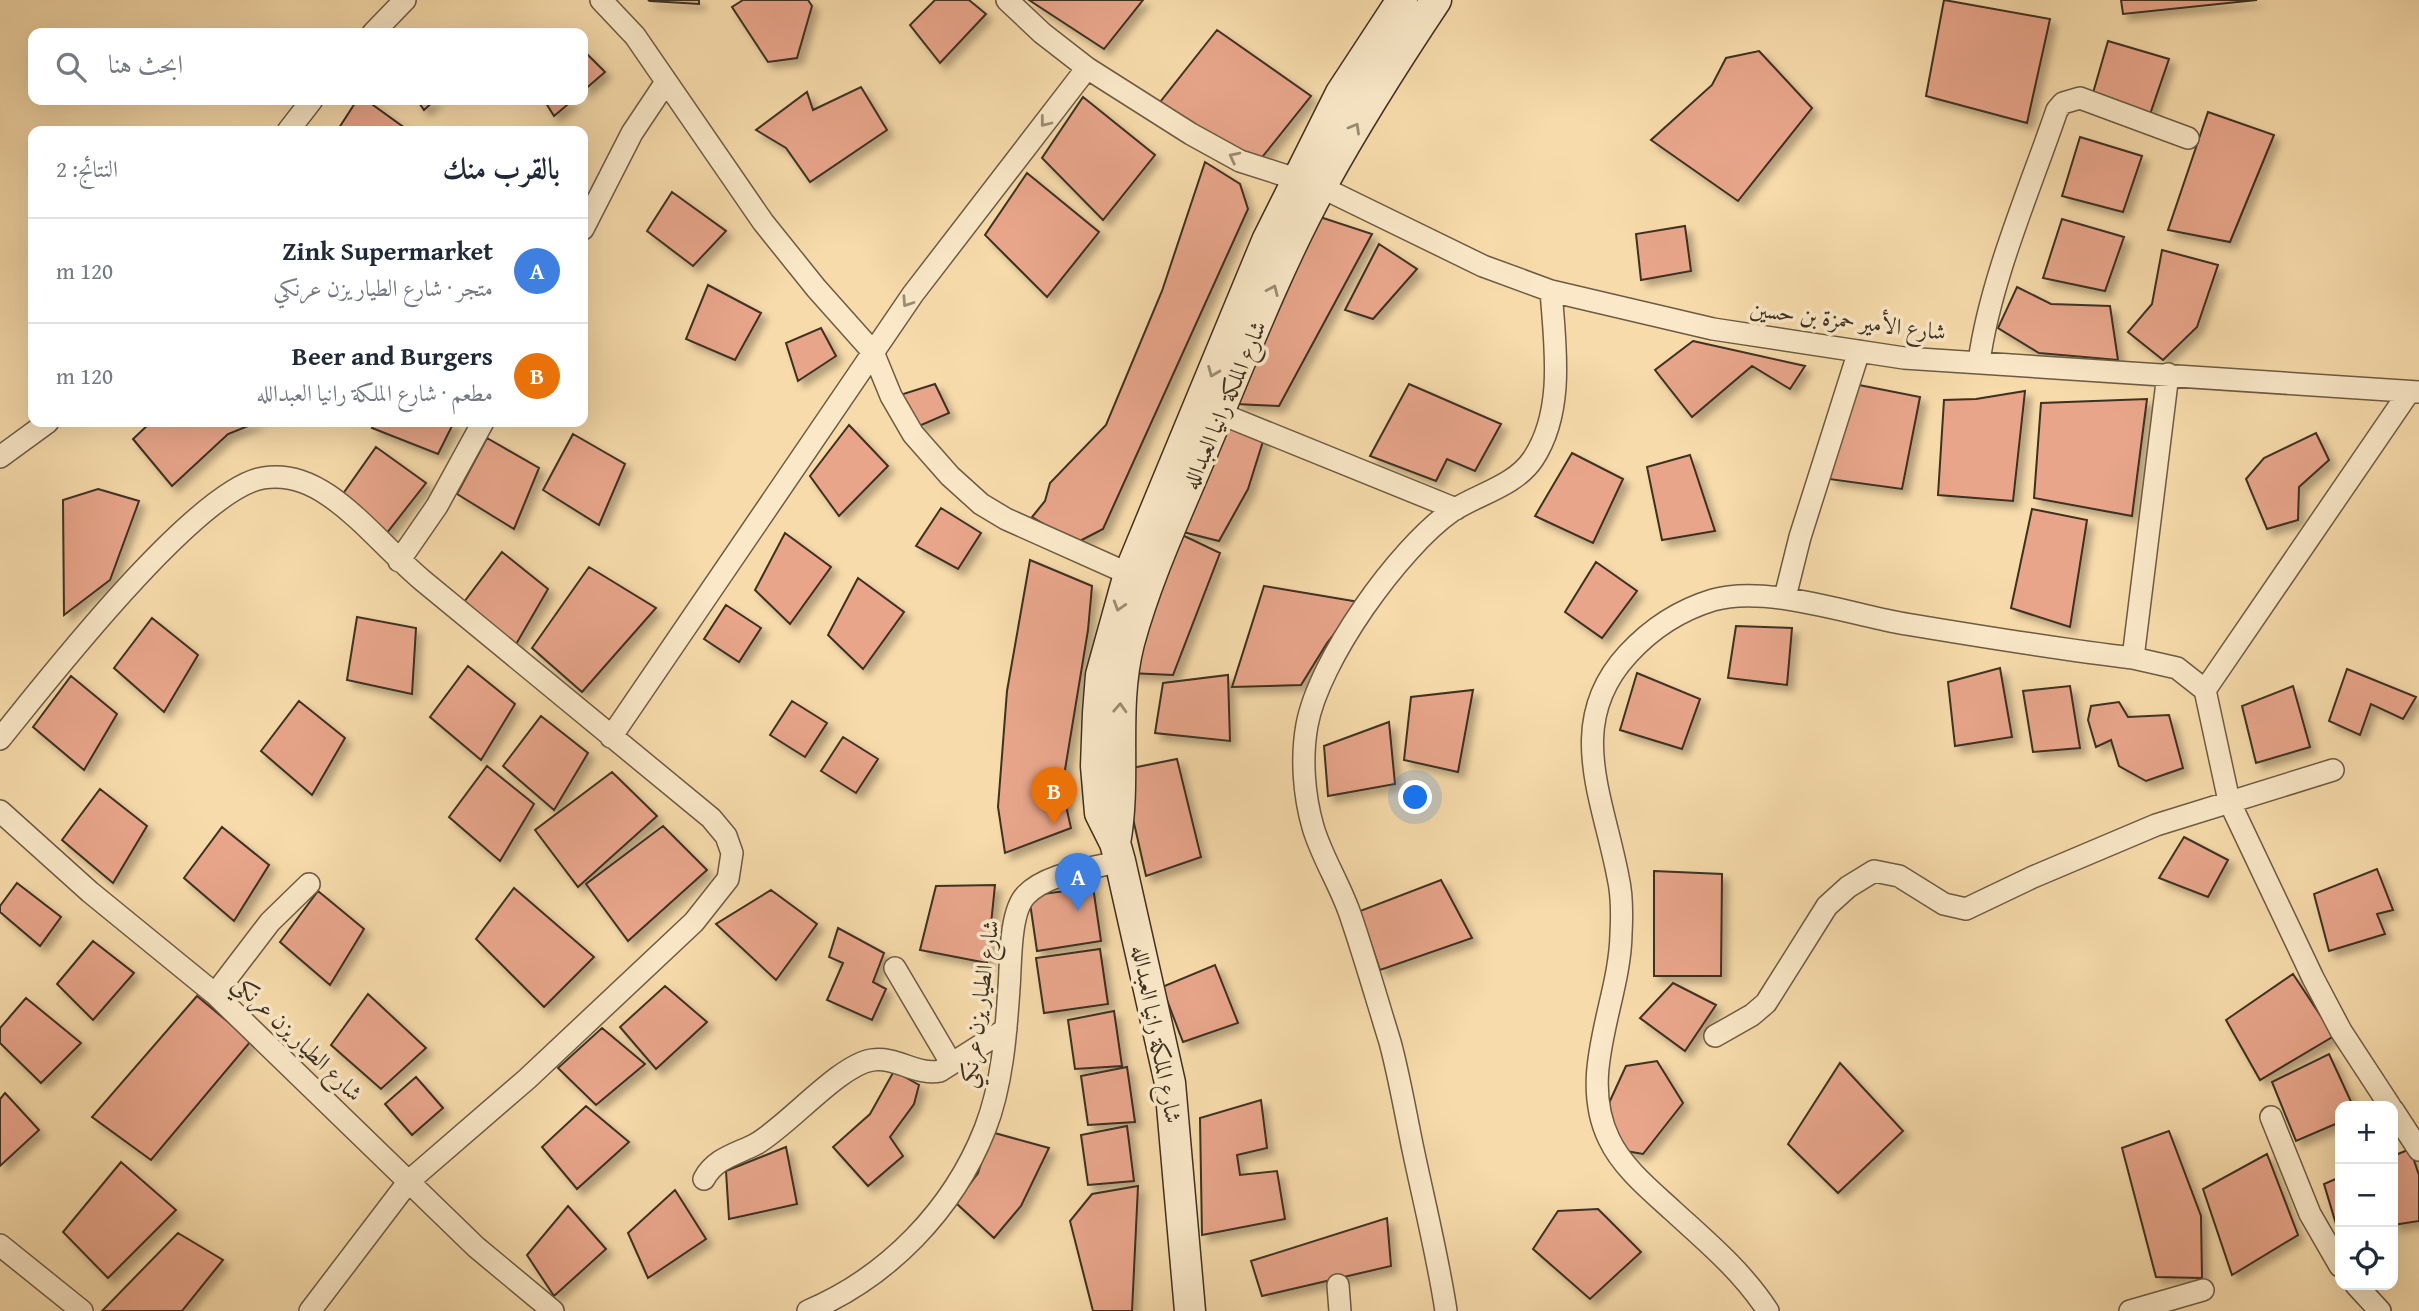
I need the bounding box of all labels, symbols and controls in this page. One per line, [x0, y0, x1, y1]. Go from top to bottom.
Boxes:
search box [28, 28, 588, 105]
text: ابحث هنا [108, 44, 183, 83]
icon: search [52, 48, 90, 86]
one-way arrow [1041, 114, 1054, 127]
one-way arrow [1347, 122, 1360, 135]
text: بالقرب منك [443, 146, 560, 190]
one-way arrow [1229, 151, 1241, 165]
text: النتائج: 2 [56, 152, 118, 185]
text: Zink Supermarket [282, 231, 493, 270]
text: 120 m [56, 254, 113, 287]
text: A [530, 254, 544, 287]
text: متجر · شارع الطيار يزن عرنكي [273, 271, 493, 304]
one-way arrow [1265, 285, 1279, 297]
street label: شارع الأمير حمزة بن حسين [1748, 291, 1948, 352]
one-way arrow [902, 295, 915, 308]
street label: شارع الملكة رانيا العبدالله [1173, 315, 1278, 496]
text: Beer and Burgers [292, 336, 493, 375]
text: 120 m [56, 359, 113, 392]
text: B [530, 359, 544, 392]
one-way arrow [1208, 365, 1222, 377]
text: مطعم · شارع الملكة رانيا العبدالله [256, 376, 493, 409]
one-way arrow [1113, 599, 1128, 611]
one-way arrow [1112, 703, 1127, 714]
pin: B [1031, 767, 1077, 825]
your location [1398, 780, 1432, 814]
pin: A [1055, 853, 1101, 911]
street label: شارع الطيار يزن عرنكي [950, 918, 1012, 1091]
street label: شارع الملكة رانيا العبدالله [1120, 942, 1191, 1127]
street label: شارع الطيار يزن عرنكي [223, 967, 371, 1112]
map controls [2335, 1101, 2398, 1290]
button: + [2335, 1101, 2398, 1164]
button: − [2335, 1164, 2398, 1227]
button: locate [2335, 1227, 2398, 1290]

